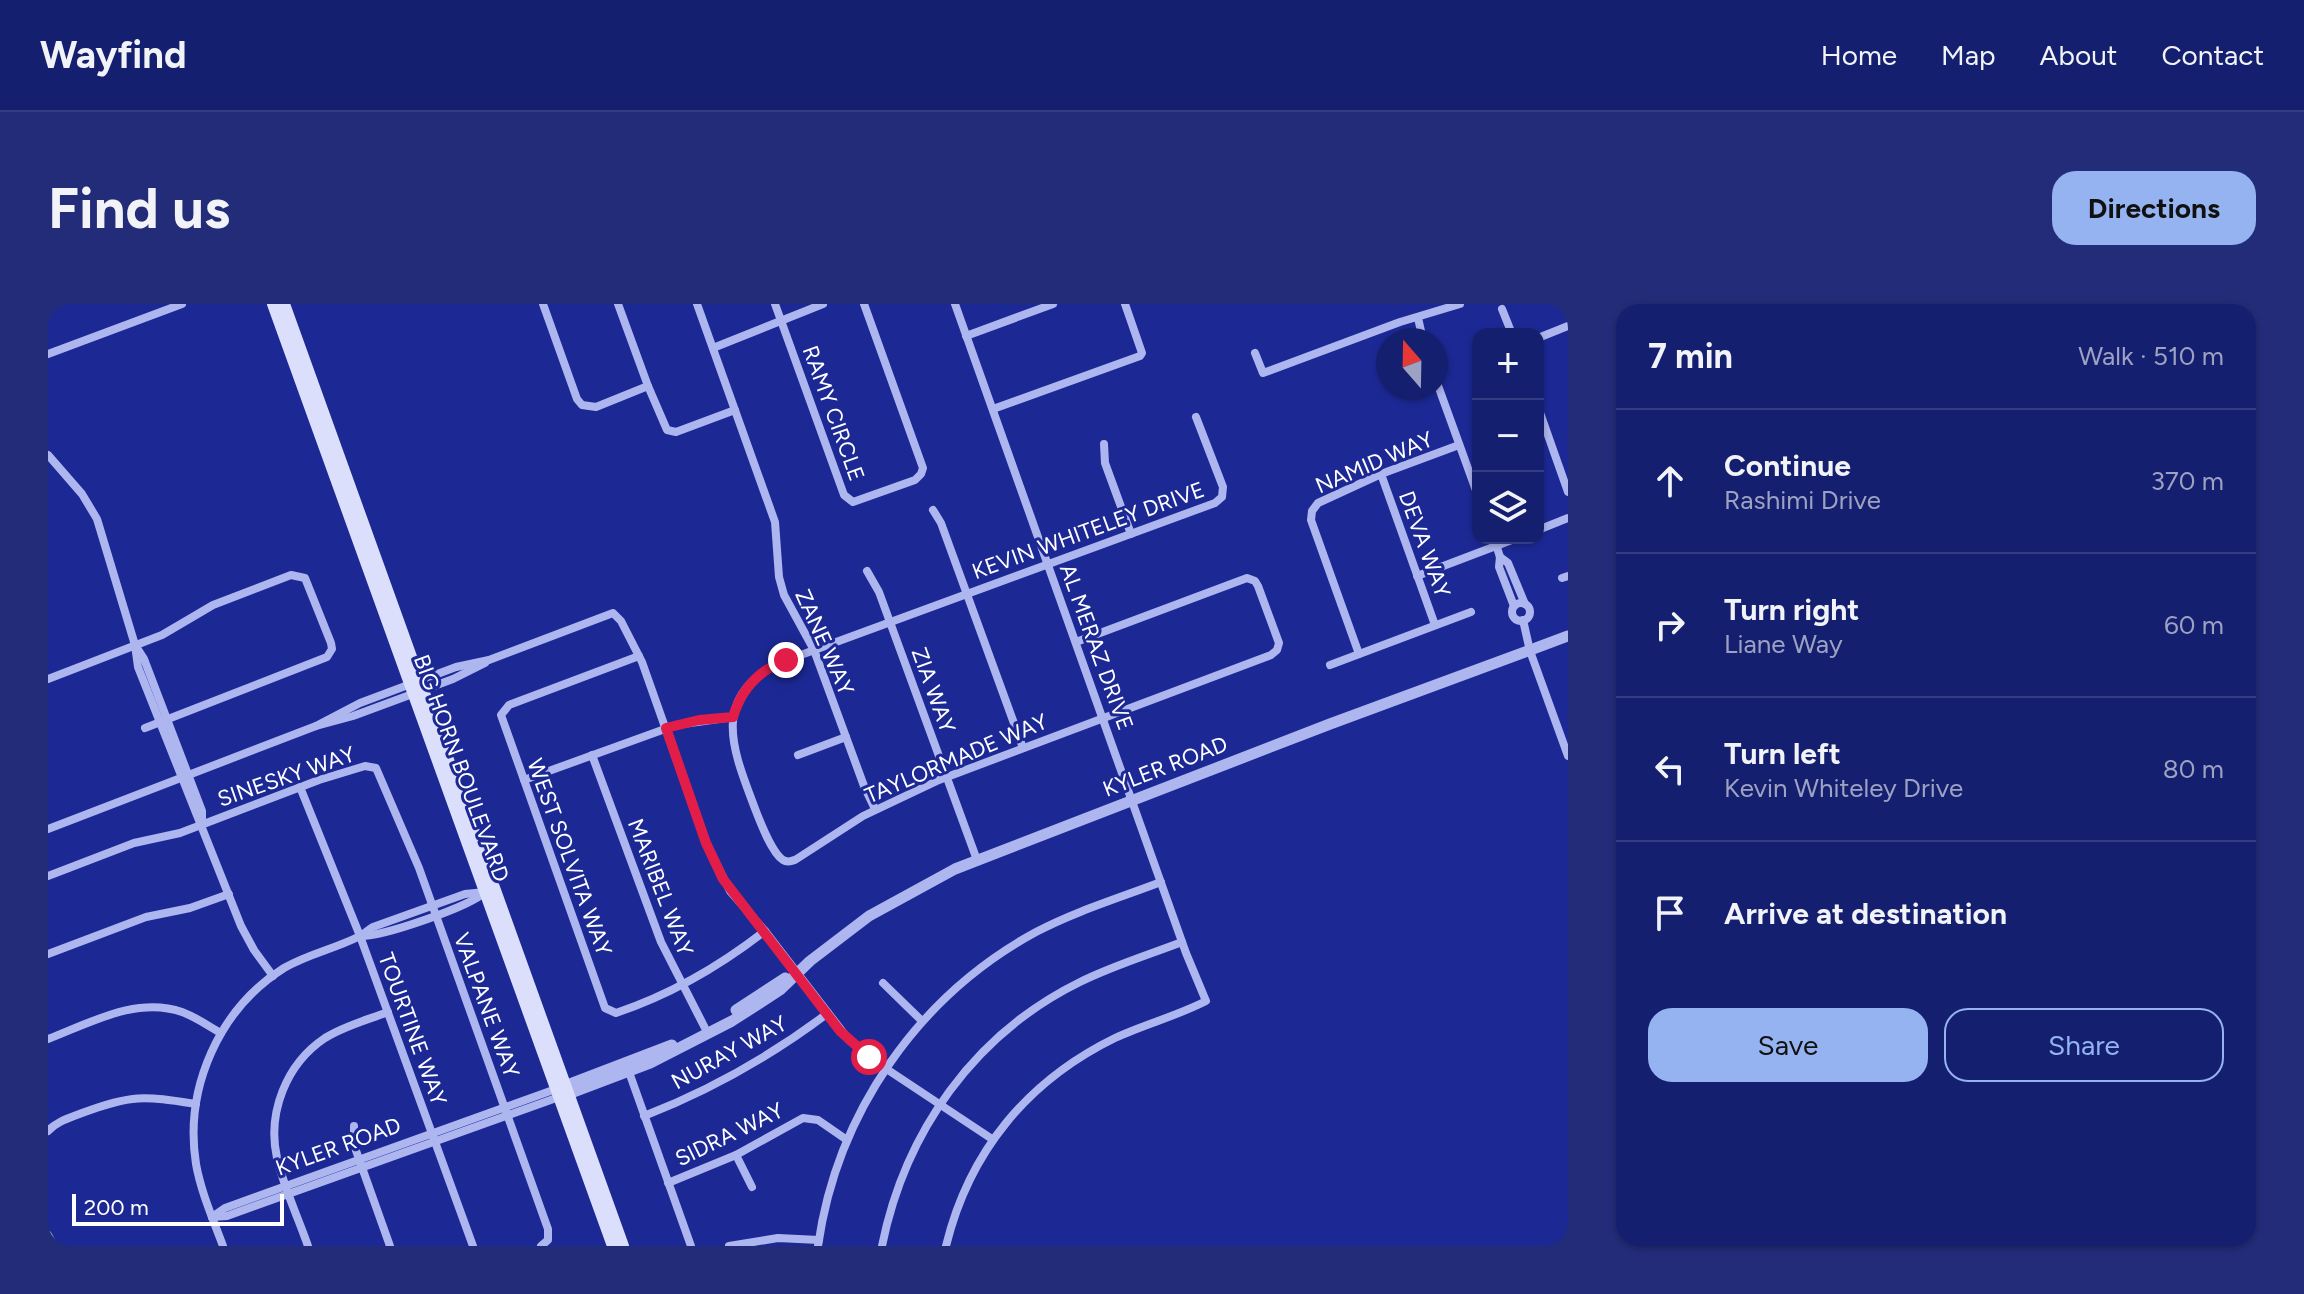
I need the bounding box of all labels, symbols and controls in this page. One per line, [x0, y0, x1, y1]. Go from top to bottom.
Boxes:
text: Wayfind [40, 32, 187, 78]
text: Home [1821, 38, 1897, 72]
text: Map [1941, 38, 1996, 72]
text: About [2040, 38, 2117, 72]
text: Contact [2161, 38, 2264, 72]
button: Directions [2052, 171, 2256, 245]
text: Find us [48, 175, 230, 242]
north arrow [1376, 328, 1448, 400]
map controls [1472, 328, 1544, 544]
button: + [1472, 328, 1544, 400]
text: 7 min [1648, 336, 1733, 377]
text: Walk · 510 m [2078, 340, 2224, 372]
street label: RAMY CIRCLE [797, 342, 870, 484]
button: − [1472, 400, 1544, 472]
street label: NAMID WAY [1311, 425, 1438, 499]
text: Continue [1724, 447, 1851, 484]
icon: ahead [1648, 459, 1692, 503]
text: 370 m [2151, 465, 2224, 497]
button: layers [1472, 472, 1544, 544]
street label: KEVIN WHITELEY DRIVE [968, 476, 1208, 585]
text: Rashimi Drive [1724, 484, 1881, 516]
street label: DEVA WAY [1393, 487, 1456, 602]
street label: AL MERAZ DRIVE [1054, 560, 1139, 734]
street label: ZANE WAY [789, 585, 860, 700]
text: Turn right [1724, 591, 1859, 628]
icon: right [1648, 603, 1692, 647]
text: 60 m [2164, 609, 2224, 641]
text: Liane Way [1724, 628, 1843, 660]
route end [768, 642, 804, 678]
street label: ZIA WAY [906, 644, 962, 737]
street label: BIG HORN BOULEVARD [408, 651, 515, 886]
street label: TAYLORMADE WAY [861, 707, 1052, 809]
street label: KYLER ROAD [1099, 730, 1231, 803]
text: Turn left [1724, 735, 1841, 772]
street label: SINESKY WAY [214, 740, 359, 813]
icon: left [1648, 747, 1692, 791]
text: 80 m [2163, 753, 2224, 785]
street label: WEST SOLVITA WAY [521, 755, 618, 960]
text: Kevin Whiteley Drive [1724, 772, 1963, 804]
street label: MARIBEL WAY [622, 815, 699, 960]
icon: arrive [1648, 891, 1692, 935]
text: Arrive at destination [1724, 895, 2007, 932]
street label: VALPANE WAY [448, 929, 525, 1082]
street label: TOURTINE WAY [372, 949, 453, 1110]
button: Save [1648, 1008, 1928, 1082]
button: Share [1944, 1008, 2224, 1082]
street label: NURAY WAY [667, 1009, 792, 1095]
route start [851, 1039, 887, 1075]
street label: SIDRA WAY [671, 1096, 788, 1172]
street label: KYLER ROAD [272, 1111, 404, 1182]
scale bar [72, 1190, 284, 1226]
text: 200 m [84, 1194, 149, 1221]

